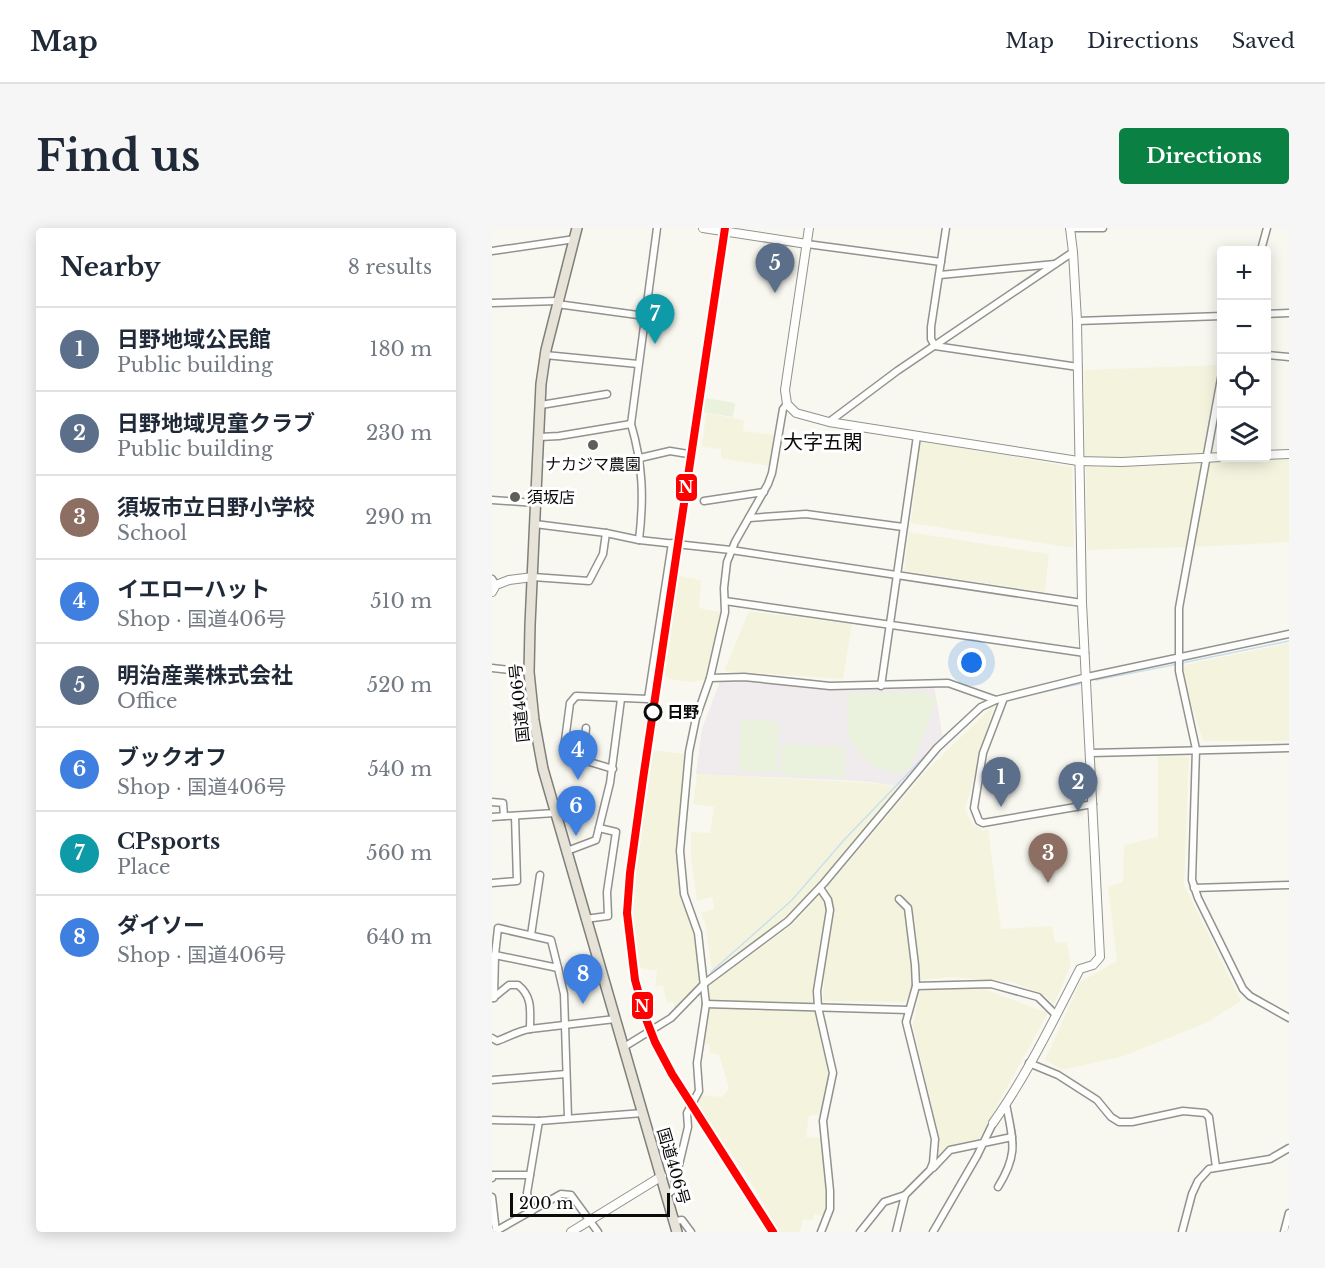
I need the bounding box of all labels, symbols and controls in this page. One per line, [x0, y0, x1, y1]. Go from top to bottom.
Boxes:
text: Map [30, 24, 98, 59]
text: Map [1005, 28, 1054, 54]
text: Directions [1087, 28, 1199, 54]
text: Saved [1232, 28, 1295, 54]
button: Directions [1119, 128, 1289, 184]
text: Find us [36, 130, 200, 182]
pin: 5 [756, 244, 794, 293]
map controls [1217, 246, 1271, 462]
button: + [1217, 246, 1271, 300]
text: Nearby [60, 251, 161, 283]
text: 8 results [348, 255, 432, 279]
pin: 7 [636, 294, 674, 344]
button: − [1217, 300, 1271, 354]
text: 日野地域公民館 [117, 326, 271, 353]
text: 1 [75, 337, 84, 361]
text: 180 m [369, 337, 432, 361]
text: Public building [117, 353, 273, 377]
button: locate [1217, 354, 1271, 408]
button: layers [1217, 408, 1271, 462]
text: 日野地域児童クラブ [117, 410, 315, 437]
text: 2 [73, 421, 86, 445]
text: 230 m [366, 421, 432, 445]
district label: 大字五閑 [783, 430, 863, 454]
text: Public building [117, 437, 273, 461]
marker: ナカジマ農園 [586, 438, 600, 452]
place label: ナカジマ農園 [545, 454, 641, 474]
line badge: N [675, 473, 698, 502]
text: N [678, 477, 694, 497]
place label: 須坂店 [527, 487, 575, 507]
marker: 須坂店 [508, 490, 522, 504]
text: 須坂市立日野小学校 [117, 494, 315, 521]
text: 3 [73, 505, 86, 529]
text: 290 m [365, 505, 432, 529]
text: School [117, 521, 187, 545]
text: イエローハット [117, 576, 270, 603]
text: 4 [73, 589, 86, 613]
text: 510 m [370, 589, 432, 613]
text: Shop · 国道406号 [117, 607, 286, 631]
your location [957, 648, 986, 677]
text: 明治産業株式会社 [117, 662, 293, 689]
street label: 国道406号 [505, 663, 533, 743]
text: 5 [74, 673, 85, 697]
text: 520 m [367, 673, 432, 697]
text: Office [117, 689, 178, 713]
place label: 日野 [667, 702, 699, 722]
marker: 日野 [644, 703, 662, 721]
pin: 4 [558, 730, 598, 780]
text: ブックオフ [117, 744, 227, 771]
text: 6 [73, 757, 86, 781]
text: 540 m [367, 757, 432, 781]
pin: 1 [982, 758, 1020, 807]
pin: 2 [1058, 762, 1098, 812]
text: Shop · 国道406号 [117, 775, 286, 799]
pin: 6 [556, 786, 596, 836]
text: CPsports [117, 828, 220, 855]
pin: 3 [1028, 834, 1068, 883]
text: 7 [74, 841, 85, 865]
text: 560 m [366, 841, 432, 865]
text: Place [117, 855, 171, 879]
text: ダイソー [117, 912, 205, 939]
text: 8 [73, 925, 86, 949]
text: 640 m [366, 925, 432, 949]
text: Shop · 国道406号 [117, 943, 286, 967]
pin: 8 [564, 954, 602, 1004]
line badge: N [631, 991, 654, 1020]
text: N [634, 996, 650, 1016]
street label: 国道406号 [653, 1125, 695, 1207]
scale bar [510, 1190, 670, 1218]
text: 200 m [519, 1193, 573, 1213]

